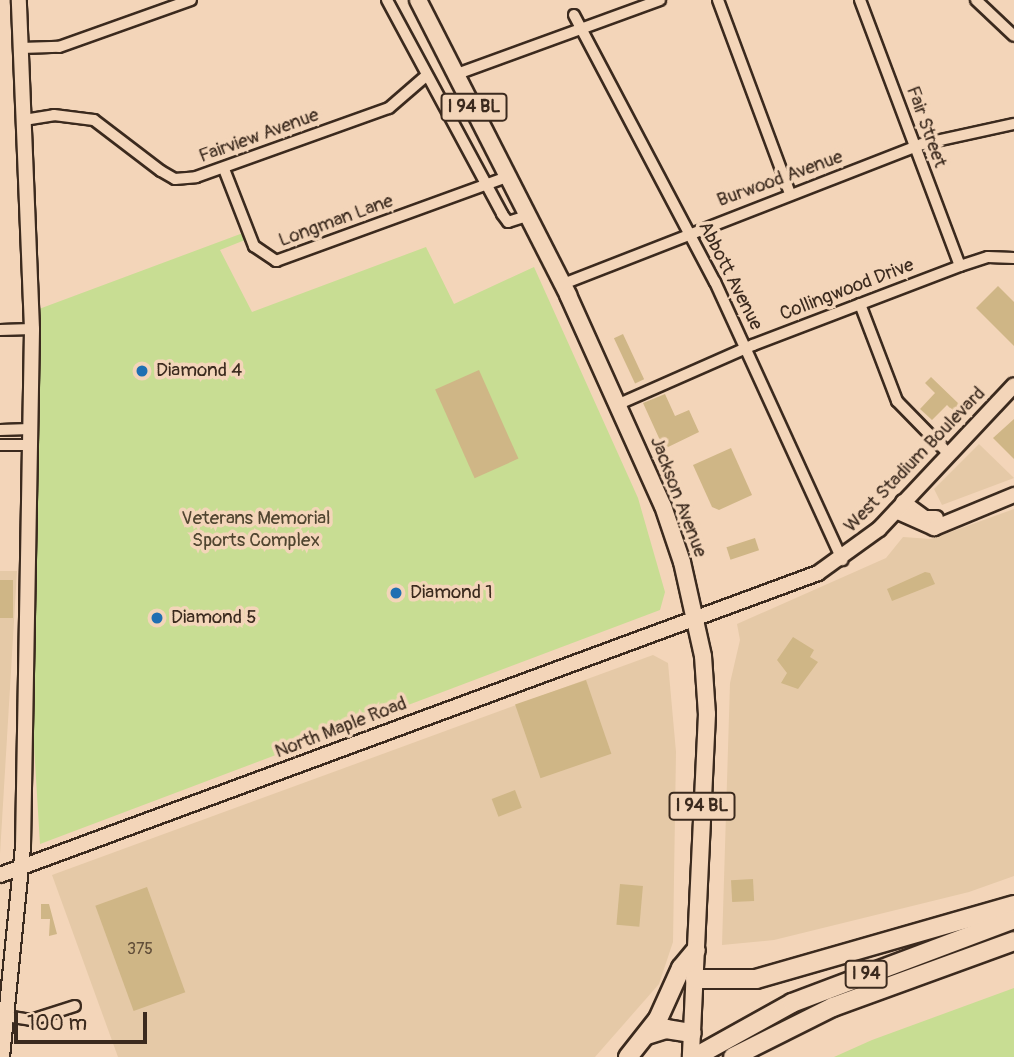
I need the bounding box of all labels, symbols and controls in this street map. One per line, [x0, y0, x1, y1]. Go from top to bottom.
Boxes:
street label: Fair Street [901, 83, 951, 171]
road number: I 94 BL [439, 92, 509, 122]
street label: Fairview Avenue [196, 104, 322, 168]
street label: Burwood Avenue [714, 146, 846, 212]
street label: Longman Lane [276, 190, 396, 252]
street label: Abbott Avenue [693, 218, 767, 334]
street label: Collingwood Drive [777, 254, 917, 326]
place label: Diamond 4 [156, 360, 242, 382]
marker: Diamond 4 [134, 363, 150, 379]
street label: West Stadium Boulevard [840, 382, 990, 538]
street label: Jackson Avenue [645, 433, 711, 561]
park label: Veterans Memorial Sports Complex [181, 508, 331, 552]
place label: Diamond 1 [410, 582, 493, 604]
marker: Diamond 1 [388, 585, 404, 601]
place label: Diamond 5 [171, 607, 256, 629]
marker: Diamond 5 [149, 610, 165, 626]
street label: North Maple Road [272, 692, 410, 764]
road number: I 94 BL [667, 792, 737, 820]
house number: 375 [127, 939, 153, 959]
road number: I 94 [843, 959, 889, 988]
scale bar [18, 998, 150, 1042]
text: 100 m [27, 1010, 87, 1037]

